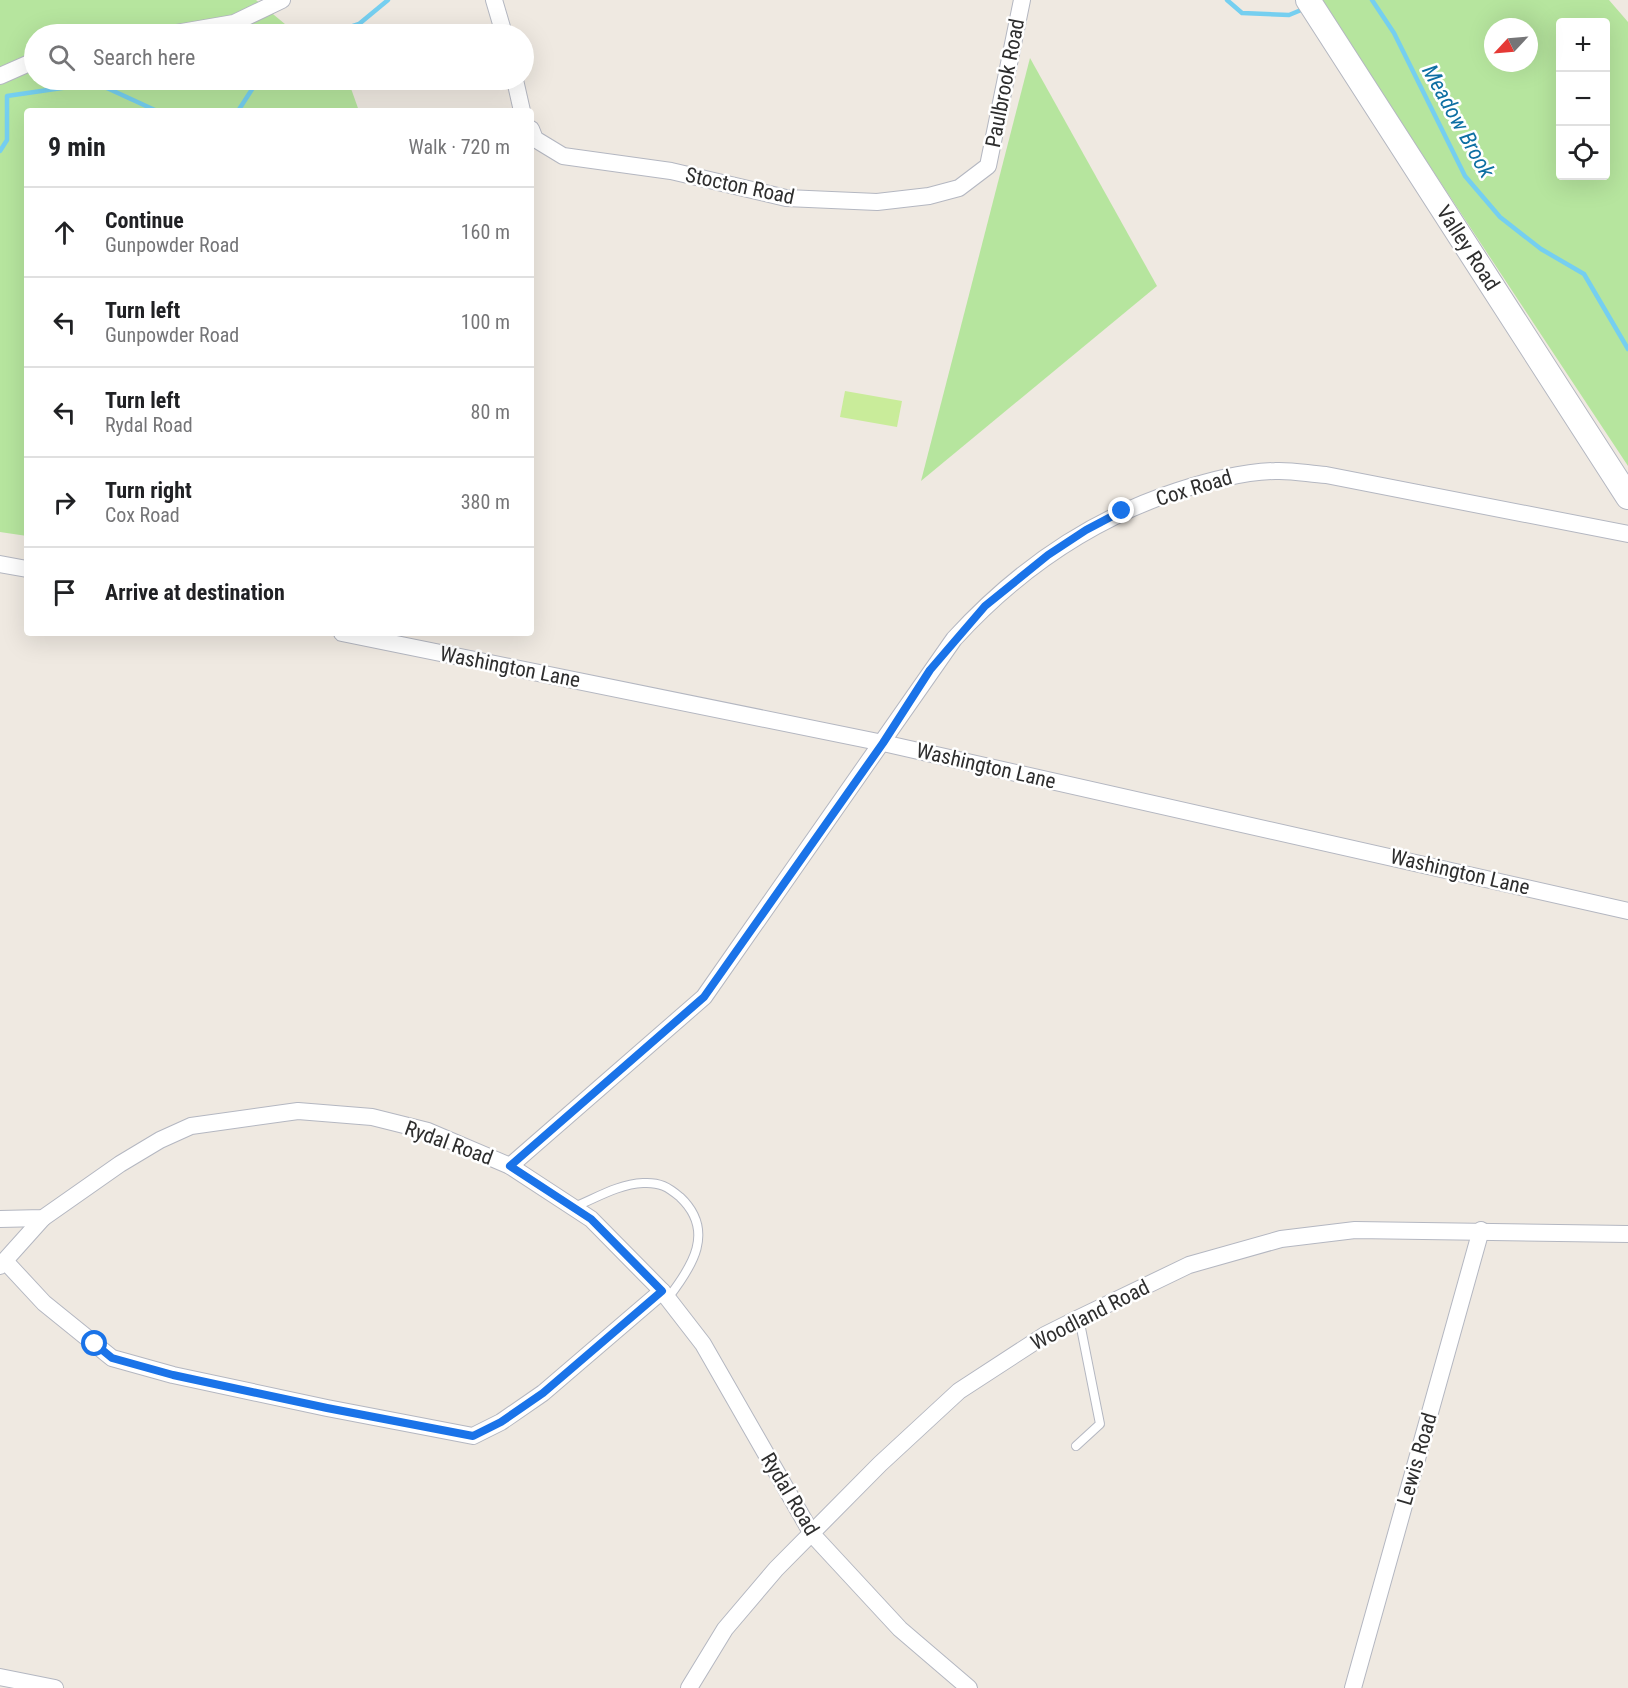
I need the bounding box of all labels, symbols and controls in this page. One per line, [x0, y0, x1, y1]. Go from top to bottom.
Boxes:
street label: Paulbrook Road [981, 17, 1029, 149]
north arrow [1484, 18, 1538, 72]
map controls [1556, 18, 1610, 180]
button: + [1556, 18, 1610, 72]
search box [24, 24, 534, 90]
icon: search [45, 41, 78, 74]
text: Search here [93, 45, 195, 70]
water label: Meadow Brook [1417, 60, 1500, 183]
button: − [1556, 72, 1610, 126]
button: locate [1556, 126, 1610, 180]
text: 9 min [48, 132, 106, 162]
text: Walk · 720 m [409, 135, 510, 159]
street label: Stocton Road [683, 163, 797, 209]
street label: Valley Road [1432, 201, 1504, 295]
text: Continue [105, 208, 184, 233]
icon: ahead [48, 216, 81, 249]
text: 160 m [461, 220, 510, 244]
text: Gunpowder Road [105, 233, 239, 257]
text: Turn left [105, 298, 180, 323]
icon: left [48, 306, 81, 339]
text: 100 m [461, 310, 510, 334]
text: Gunpowder Road [105, 323, 239, 347]
text: Turn left [105, 388, 180, 413]
icon: left [48, 396, 81, 429]
text: 80 m [471, 400, 510, 424]
text: Rydal Road [105, 413, 193, 437]
street label: Cox Road [1153, 465, 1235, 511]
text: Turn right [105, 478, 192, 503]
icon: right [48, 486, 81, 519]
text: 380 m [461, 490, 510, 514]
route end [1108, 497, 1134, 523]
text: Cox Road [105, 503, 180, 527]
icon: arrive [48, 576, 81, 609]
text: Arrive at destination [105, 580, 285, 605]
street label: Washington Lane [438, 642, 582, 692]
street label: Washington Lane [914, 738, 1058, 794]
street label: Washington Lane [1388, 844, 1532, 900]
street label: Rydal Road [402, 1116, 496, 1170]
street label: Woodland Road [1027, 1275, 1153, 1355]
route start [81, 1330, 107, 1356]
street label: Lewis Road [1392, 1410, 1442, 1508]
street label: Rydal Road [756, 1448, 824, 1540]

